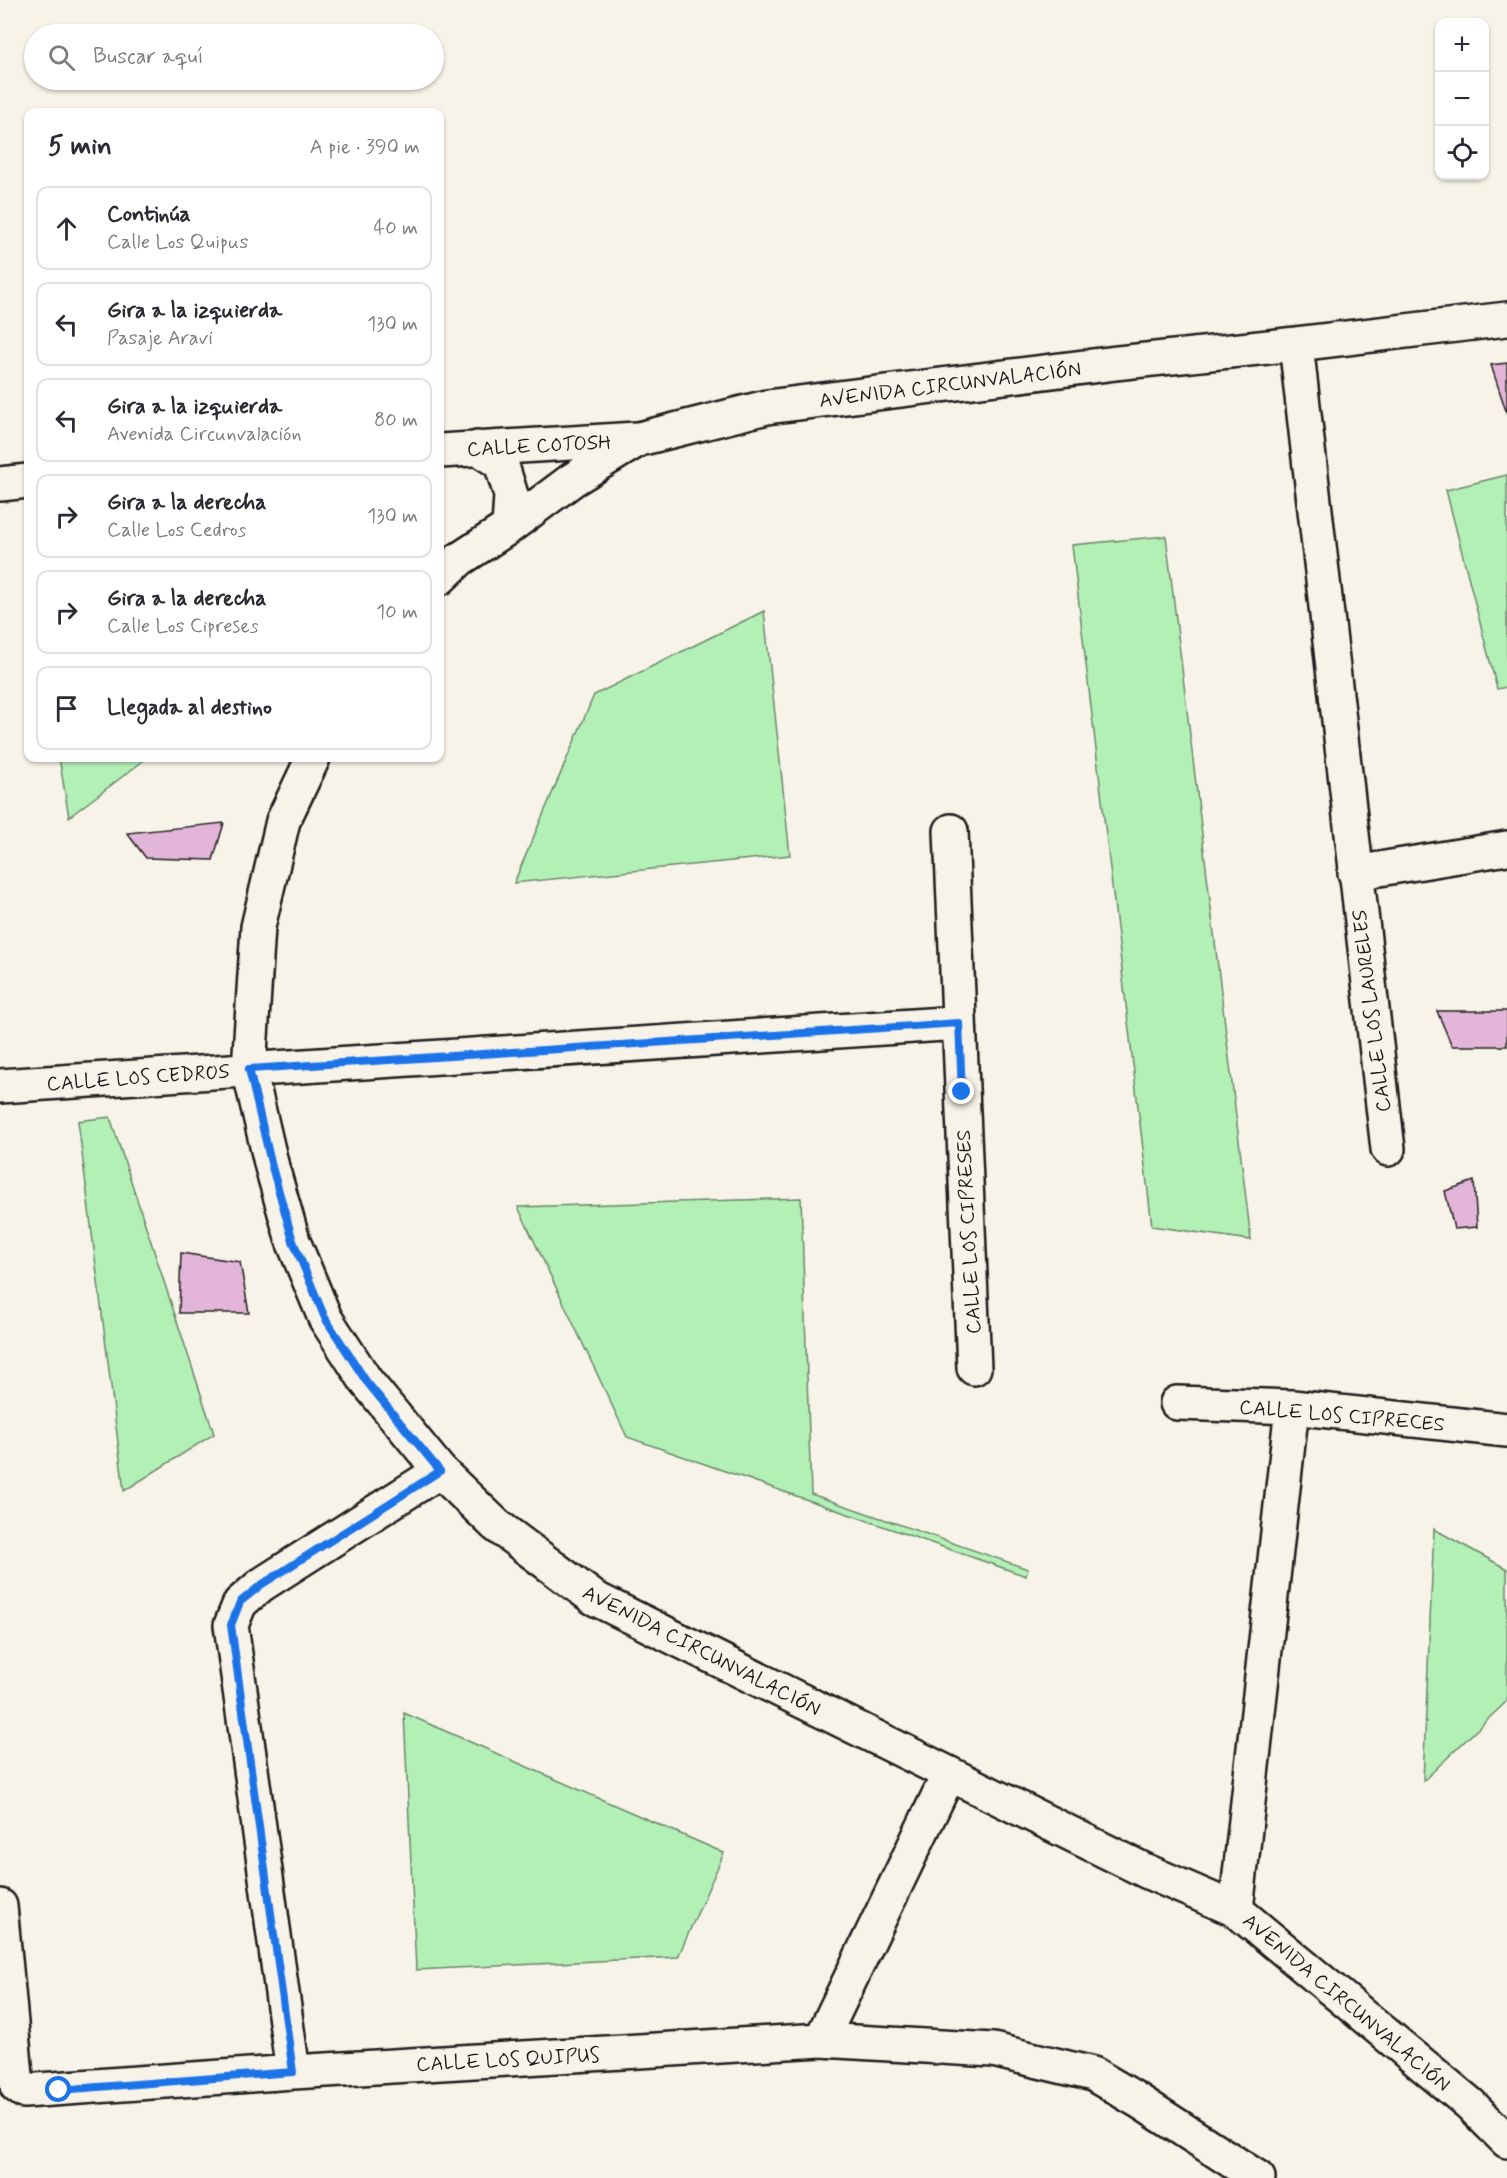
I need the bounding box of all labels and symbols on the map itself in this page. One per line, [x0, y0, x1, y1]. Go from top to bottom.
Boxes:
street label: AVENIDA CIRCUNVALACIÓN [818, 356, 1083, 415]
street label: CALLE COTOSH [466, 429, 612, 464]
street label: CALLE LOS LAURELES [1347, 908, 1398, 1114]
street label: CALLE LOS CEDROS [46, 1059, 230, 1098]
route end [948, 1078, 974, 1104]
street label: CALLE LOS CIPRESES [951, 1129, 988, 1335]
street label: CALLE LOS CIPRECES [1238, 1394, 1446, 1439]
street label: AVENIDA CIRCUNVALACIÓN [578, 1579, 825, 1723]
street label: AVENIDA CIRCUNVALACIÓN [1236, 1908, 1456, 2098]
street label: CALLE LOS QUIPUS [416, 2042, 601, 2079]
route start [45, 2076, 71, 2102]

